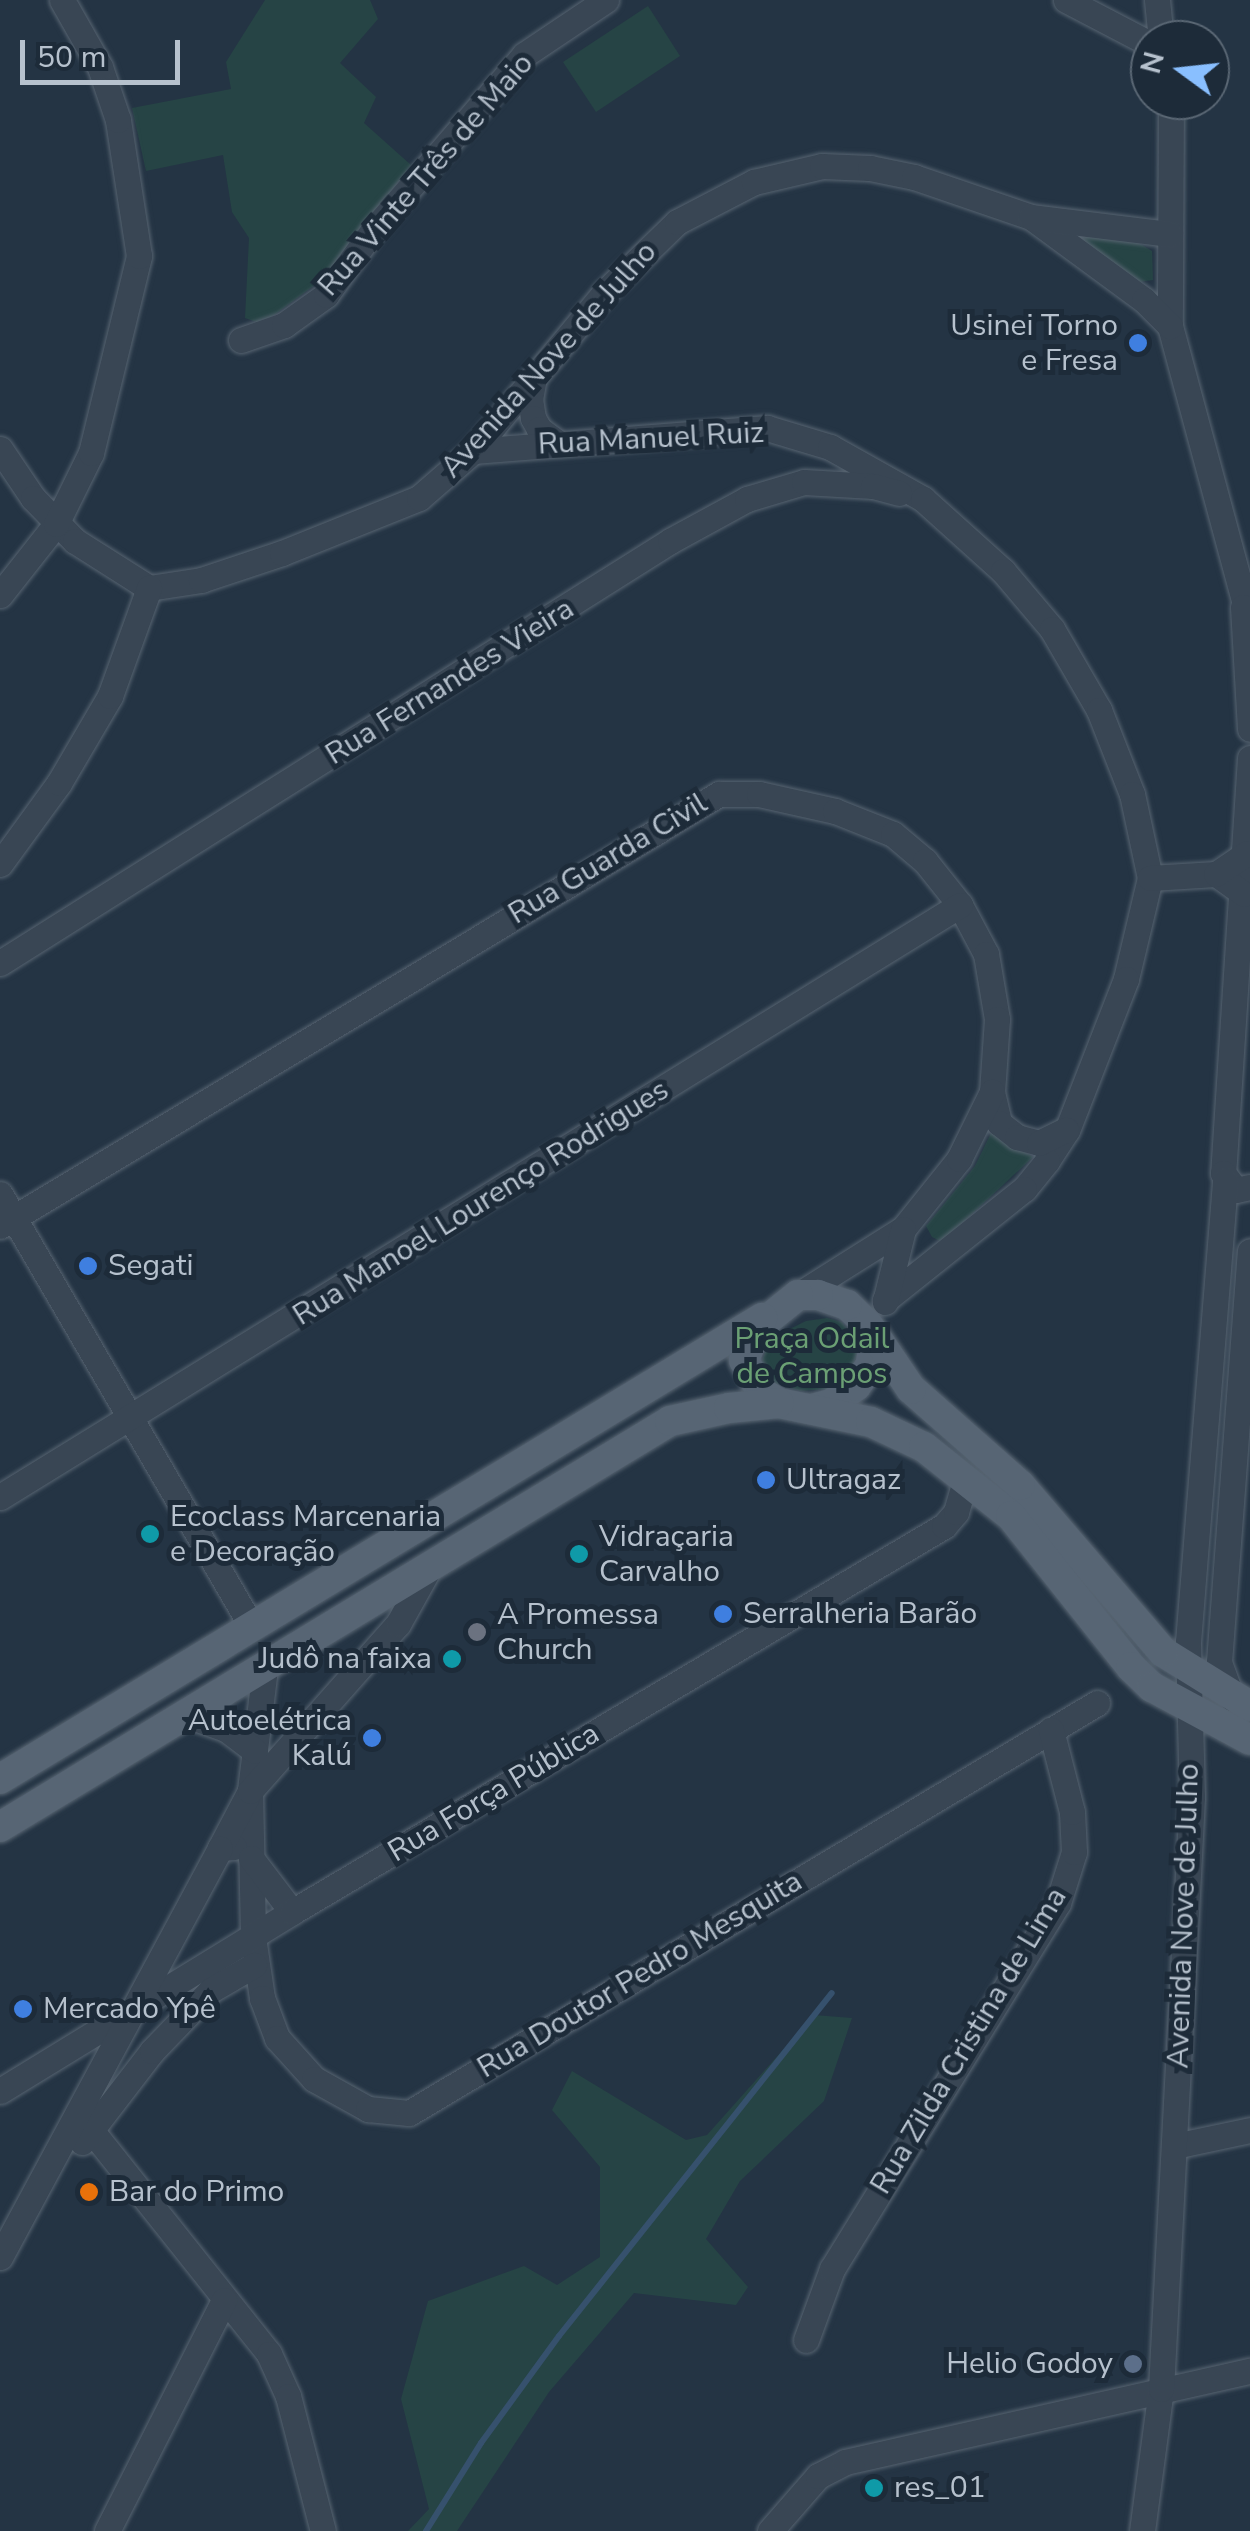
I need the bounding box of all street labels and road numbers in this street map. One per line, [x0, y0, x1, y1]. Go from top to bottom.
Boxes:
street label: Rua Vinte Três de Maio [311, 46, 541, 304]
street label: Avenida Nove de Julho [434, 235, 664, 485]
street label: Rua Manuel Ruiz [537, 415, 765, 463]
street label: Rua Fernandes Vieira [319, 591, 581, 773]
street label: Rua Guarda Civil [502, 786, 714, 932]
street label: Rua Manoel Lourenço Rodrigues [287, 1072, 675, 1334]
street label: Rua Força Pública [382, 1716, 606, 1870]
street label: Avenida Nove de Julho [1161, 1763, 1207, 2069]
street label: Rua Doutor Pedro Mesquita [471, 1864, 809, 2086]
street label: Rua Zilda Cristina de Lima [863, 1881, 1075, 2201]

